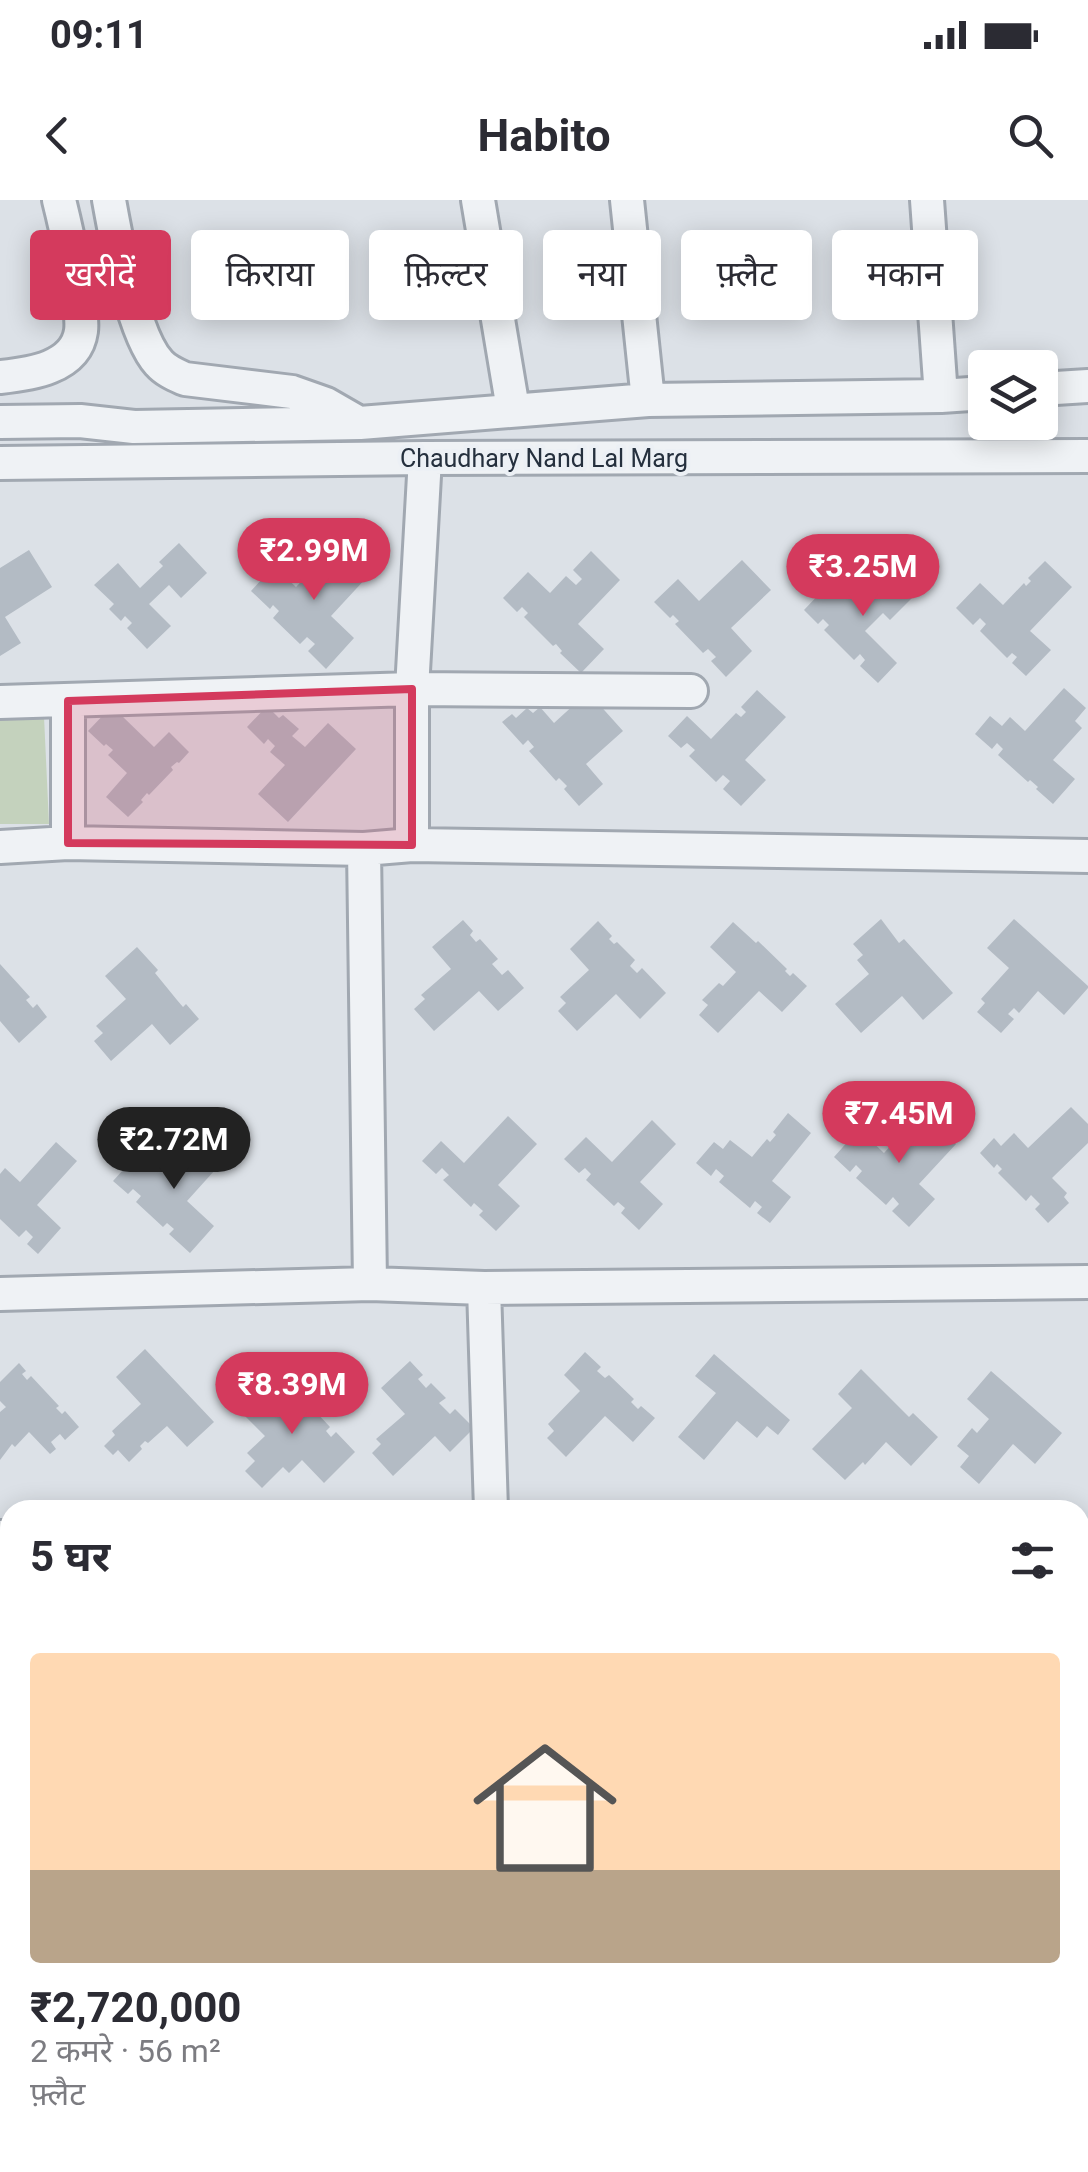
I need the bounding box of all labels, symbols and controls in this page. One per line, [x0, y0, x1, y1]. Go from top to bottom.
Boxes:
text: 09:11 [50, 13, 148, 57]
icon: back [30, 108, 85, 163]
icon: search [1003, 108, 1058, 163]
text: Habito [477, 109, 611, 162]
chip: खरीदें [30, 230, 171, 320]
chip: किराया [191, 230, 349, 320]
chip: फ़िल्टर [369, 230, 523, 320]
chip: नया [543, 230, 661, 320]
chip: फ़्लैट [681, 230, 812, 320]
chip: मकान [832, 230, 978, 320]
map controls [968, 350, 1058, 440]
button: layers [968, 350, 1058, 440]
street label: Chaudhary Nand Lal Marg [400, 444, 688, 473]
pin: ₹2.99M [233, 518, 395, 603]
text: ₹2.99M [259, 531, 369, 569]
pin: ₹3.25M [782, 534, 944, 619]
text: ₹3.25M [808, 547, 918, 585]
pin: ₹7.45M [818, 1081, 980, 1166]
text: ₹7.45M [844, 1094, 954, 1132]
pin: ₹2.72M [93, 1107, 255, 1192]
text: ₹2.72M [119, 1120, 229, 1158]
pin: ₹8.39M [211, 1352, 373, 1437]
text: ₹8.39M [237, 1365, 347, 1403]
text: 5 घर [30, 1532, 110, 1581]
icon: filters [1005, 1533, 1060, 1588]
icon: home [455, 1718, 635, 1898]
text: ₹2,720,000 [30, 1983, 241, 2032]
text: 2 कमरे · 56 m² [30, 2032, 221, 2070]
text: फ़्लैट [30, 2075, 85, 2113]

